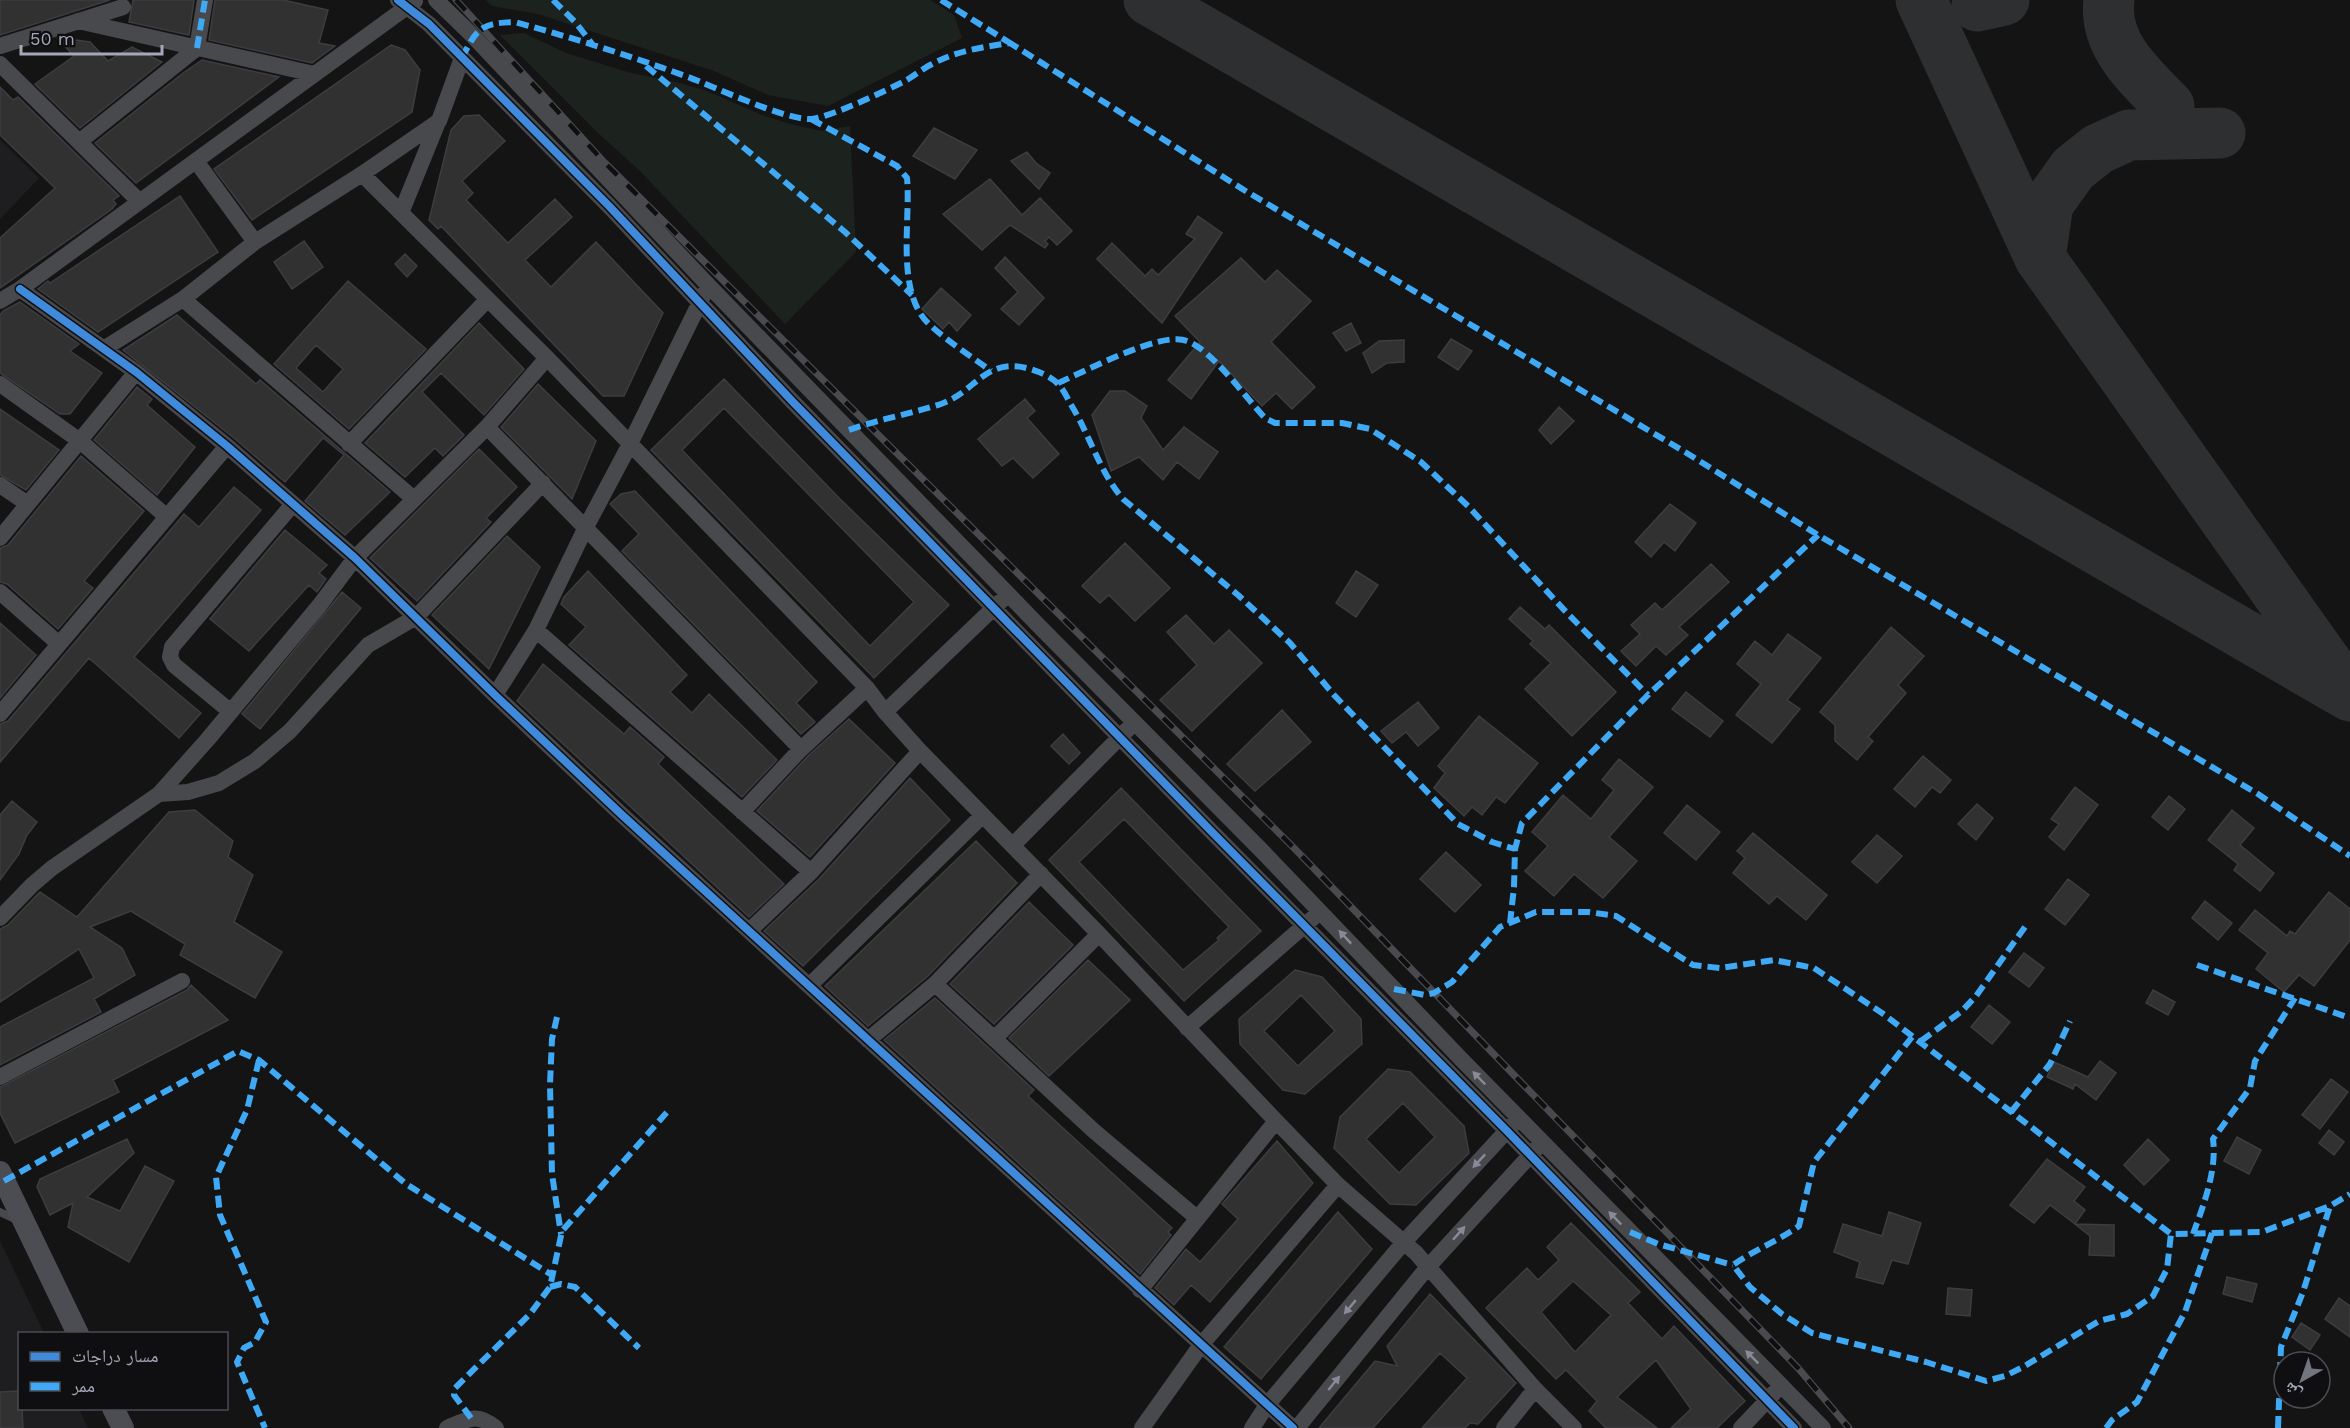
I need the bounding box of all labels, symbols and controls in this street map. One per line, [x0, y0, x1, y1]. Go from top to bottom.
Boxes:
scale bar [21, 18, 162, 56]
text: 50 m [30, 28, 75, 49]
one-way arrow [1338, 929, 1352, 944]
one-way arrow [1473, 1071, 1487, 1085]
one-way arrow [1472, 1154, 1486, 1169]
one-way arrow [1609, 1211, 1623, 1225]
one-way arrow [1452, 1226, 1466, 1241]
one-way arrow [1343, 1299, 1356, 1315]
legend [18, 1332, 228, 1410]
text: مسار دراجات [72, 1345, 158, 1366]
one-way arrow [1744, 1350, 1759, 1364]
north arrow [2272, 1350, 2332, 1410]
text: ممر [71, 1375, 95, 1396]
one-way arrow [1327, 1375, 1340, 1391]
text: ش [2280, 1378, 2305, 1404]

